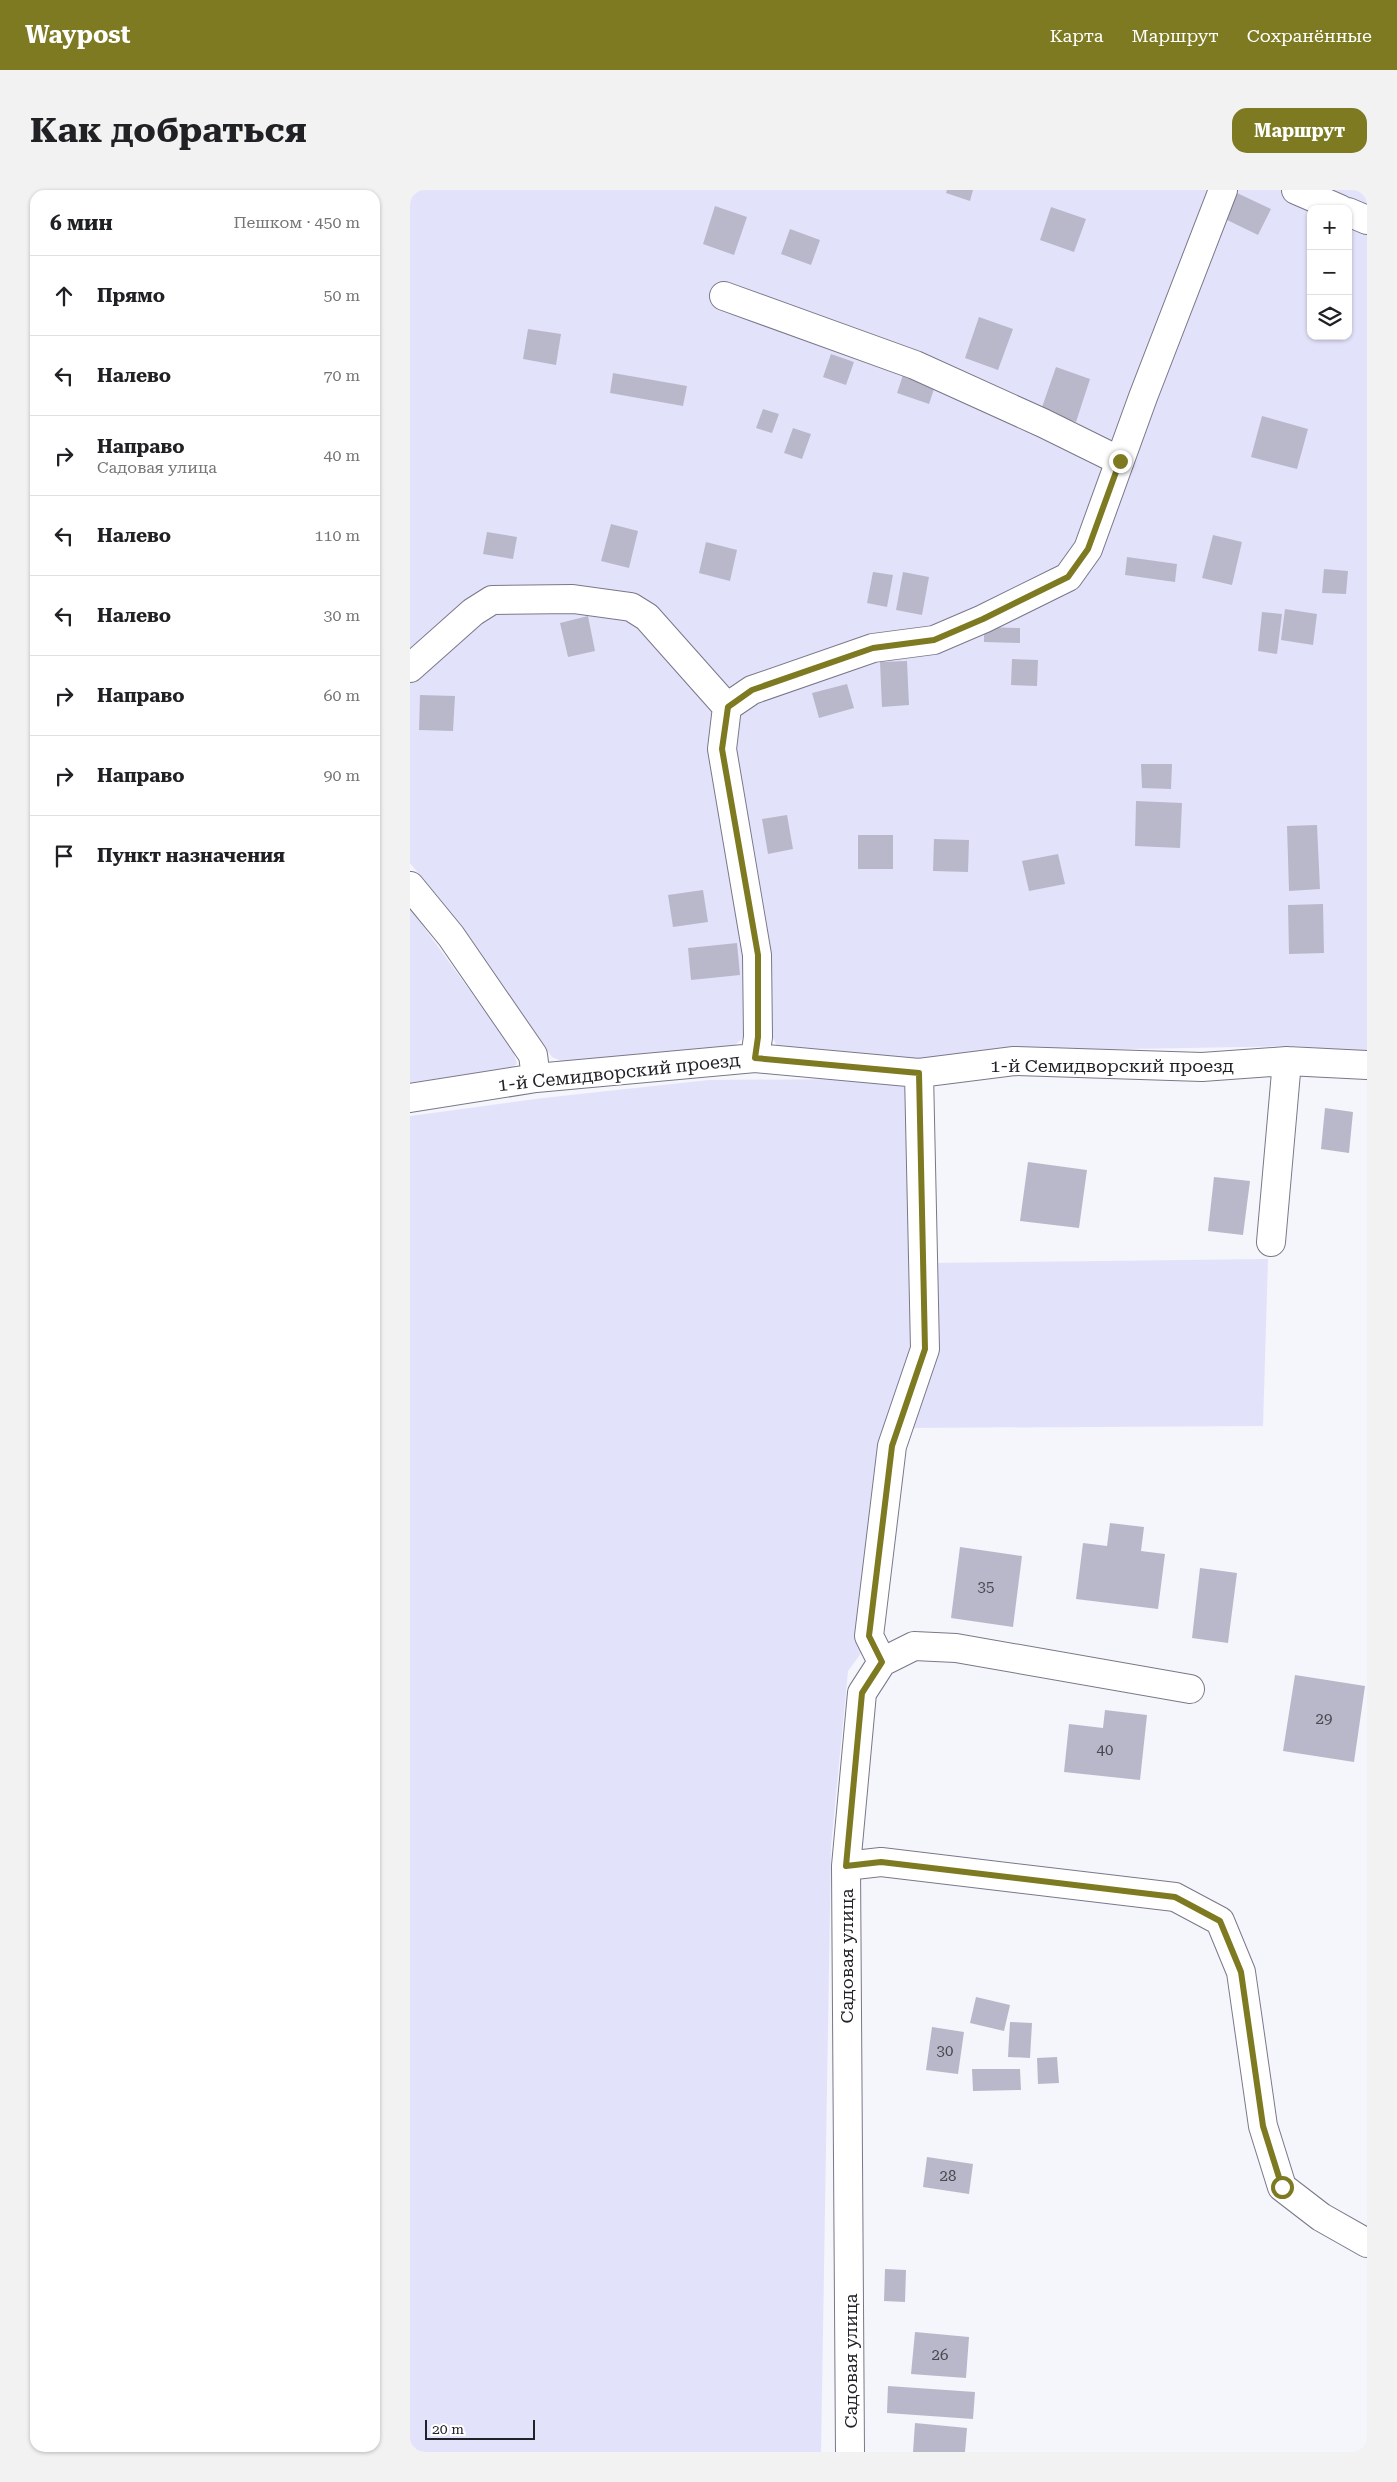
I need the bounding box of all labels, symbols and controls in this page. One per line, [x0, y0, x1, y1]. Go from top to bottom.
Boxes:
text: Waypost [25, 21, 130, 49]
text: Карта [1050, 25, 1104, 46]
text: Маршрут [1132, 25, 1219, 46]
text: Сохранённые [1247, 25, 1372, 46]
button: Маршрут [1232, 108, 1367, 153]
text: Как добраться [30, 110, 307, 151]
map controls [1307, 205, 1352, 340]
button: + [1307, 205, 1352, 250]
text: 6 мин [50, 211, 113, 235]
text: Пешком · 450 m [233, 213, 360, 232]
button: − [1307, 250, 1352, 295]
icon: ahead [50, 282, 78, 310]
text: Прямо [97, 284, 165, 307]
text: 50 m [323, 286, 360, 305]
button: layers [1307, 295, 1352, 340]
icon: left [50, 362, 78, 390]
text: Налево [97, 364, 171, 387]
text: 70 m [323, 366, 360, 385]
text: Направо [97, 435, 184, 458]
icon: right [50, 442, 78, 470]
text: 40 m [323, 446, 360, 465]
route end [1109, 450, 1132, 473]
text: Садовая улица [97, 458, 217, 477]
icon: left [50, 522, 78, 550]
text: Налево [97, 524, 171, 547]
text: 110 m [314, 526, 360, 545]
icon: left [50, 602, 78, 630]
text: Налево [97, 604, 171, 627]
text: 30 m [323, 606, 360, 625]
icon: right [50, 682, 78, 710]
text: Направо [97, 684, 184, 707]
text: 60 m [323, 686, 360, 705]
icon: right [50, 762, 78, 790]
text: Направо [97, 764, 184, 787]
text: 90 m [323, 766, 360, 785]
icon: arrive [50, 842, 78, 870]
text: Пункт назначения [97, 844, 285, 867]
street label: 1-й Семидворский проезд [497, 1049, 741, 1095]
street label: 1-й Семидворский проезд [990, 1055, 1234, 1076]
house number: 35 [978, 1578, 994, 1596]
house number: 29 [1316, 1710, 1332, 1728]
house number: 40 [1097, 1741, 1113, 1759]
street label: Садовая улица [836, 1888, 857, 2023]
house number: 30 [937, 2042, 953, 2060]
house number: 28 [940, 2167, 956, 2185]
route start [1271, 2176, 1294, 2199]
street label: Садовая улица [840, 2293, 861, 2428]
house number: 26 [932, 2346, 948, 2364]
scale bar [425, 2417, 535, 2440]
text: 20 m [432, 2421, 464, 2437]

